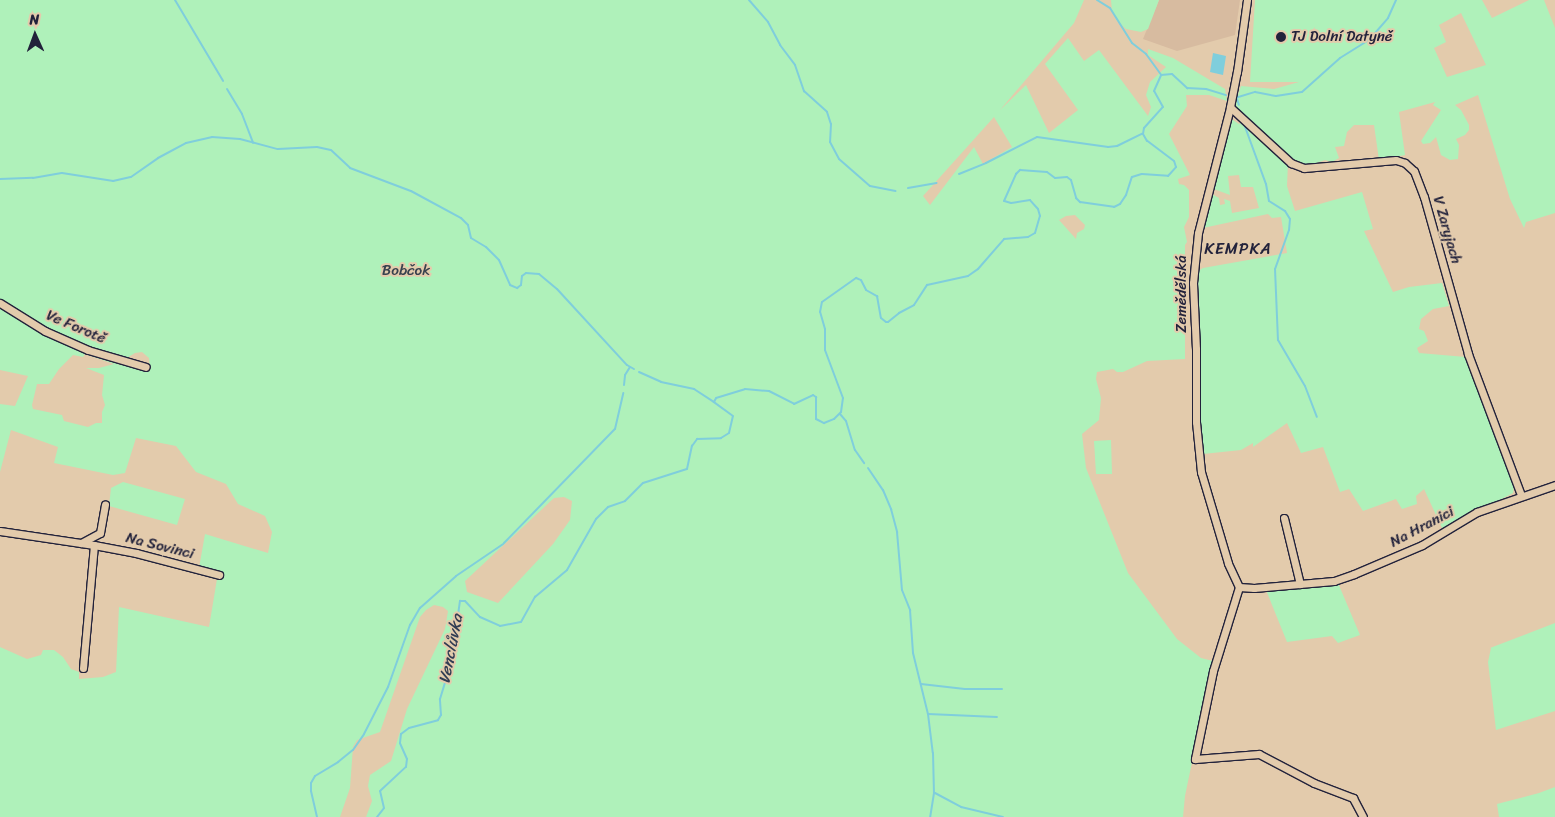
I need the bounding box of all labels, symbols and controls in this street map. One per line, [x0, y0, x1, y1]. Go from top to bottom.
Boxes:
text: N [29, 7, 40, 32]
north arrow [10, 10, 60, 60]
place label: TJ Dolní Datyně [1291, 28, 1393, 46]
marker: TJ Dolní Datyně [1275, 31, 1287, 43]
street label: V Zaryjach [1429, 194, 1465, 266]
district label: KEMPKA [1203, 239, 1273, 259]
street label: Zemědělská [1173, 255, 1191, 333]
park label: Bobčok [382, 262, 430, 280]
street label: Ve Forotě [43, 306, 109, 348]
street label: Na Hranici [1387, 503, 1457, 551]
street label: Na Sovinci [124, 529, 196, 563]
water label: Venclůvka [435, 613, 467, 685]

